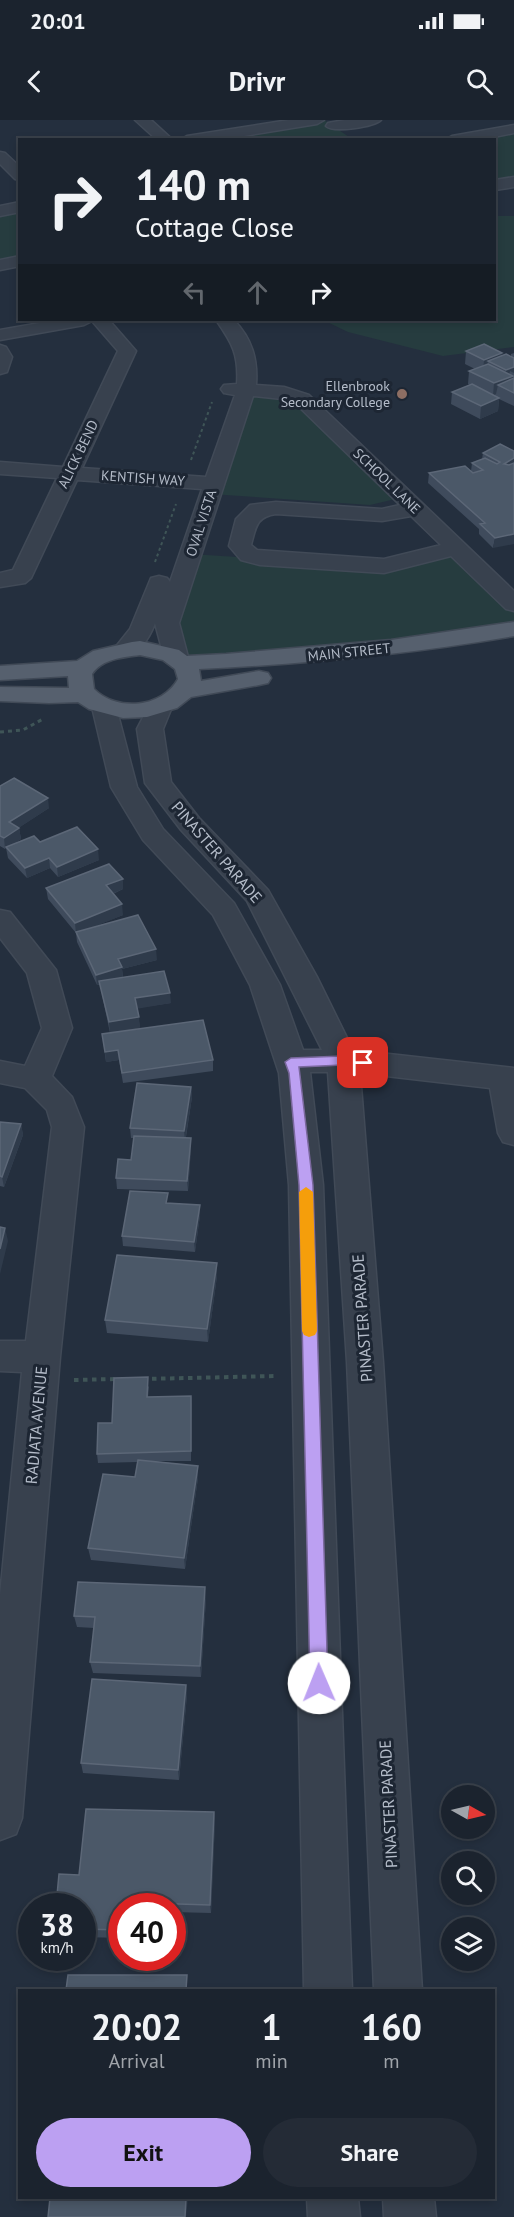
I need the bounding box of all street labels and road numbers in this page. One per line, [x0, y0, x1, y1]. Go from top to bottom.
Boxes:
street label: ALICK BEND [54, 417, 102, 491]
street label: SCHOOL LANE [350, 444, 424, 518]
street label: KENTISH WAY [101, 466, 186, 490]
street label: OVAL VISTA [182, 487, 220, 559]
street label: MAIN STREET [307, 639, 391, 665]
street label: PINASTER PARADE [167, 797, 267, 907]
street label: PINASTER PARADE [348, 1253, 376, 1383]
street label: RADIATA AVENUE [21, 1365, 51, 1485]
street label: PINASTER PARADE [375, 1739, 401, 1869]

